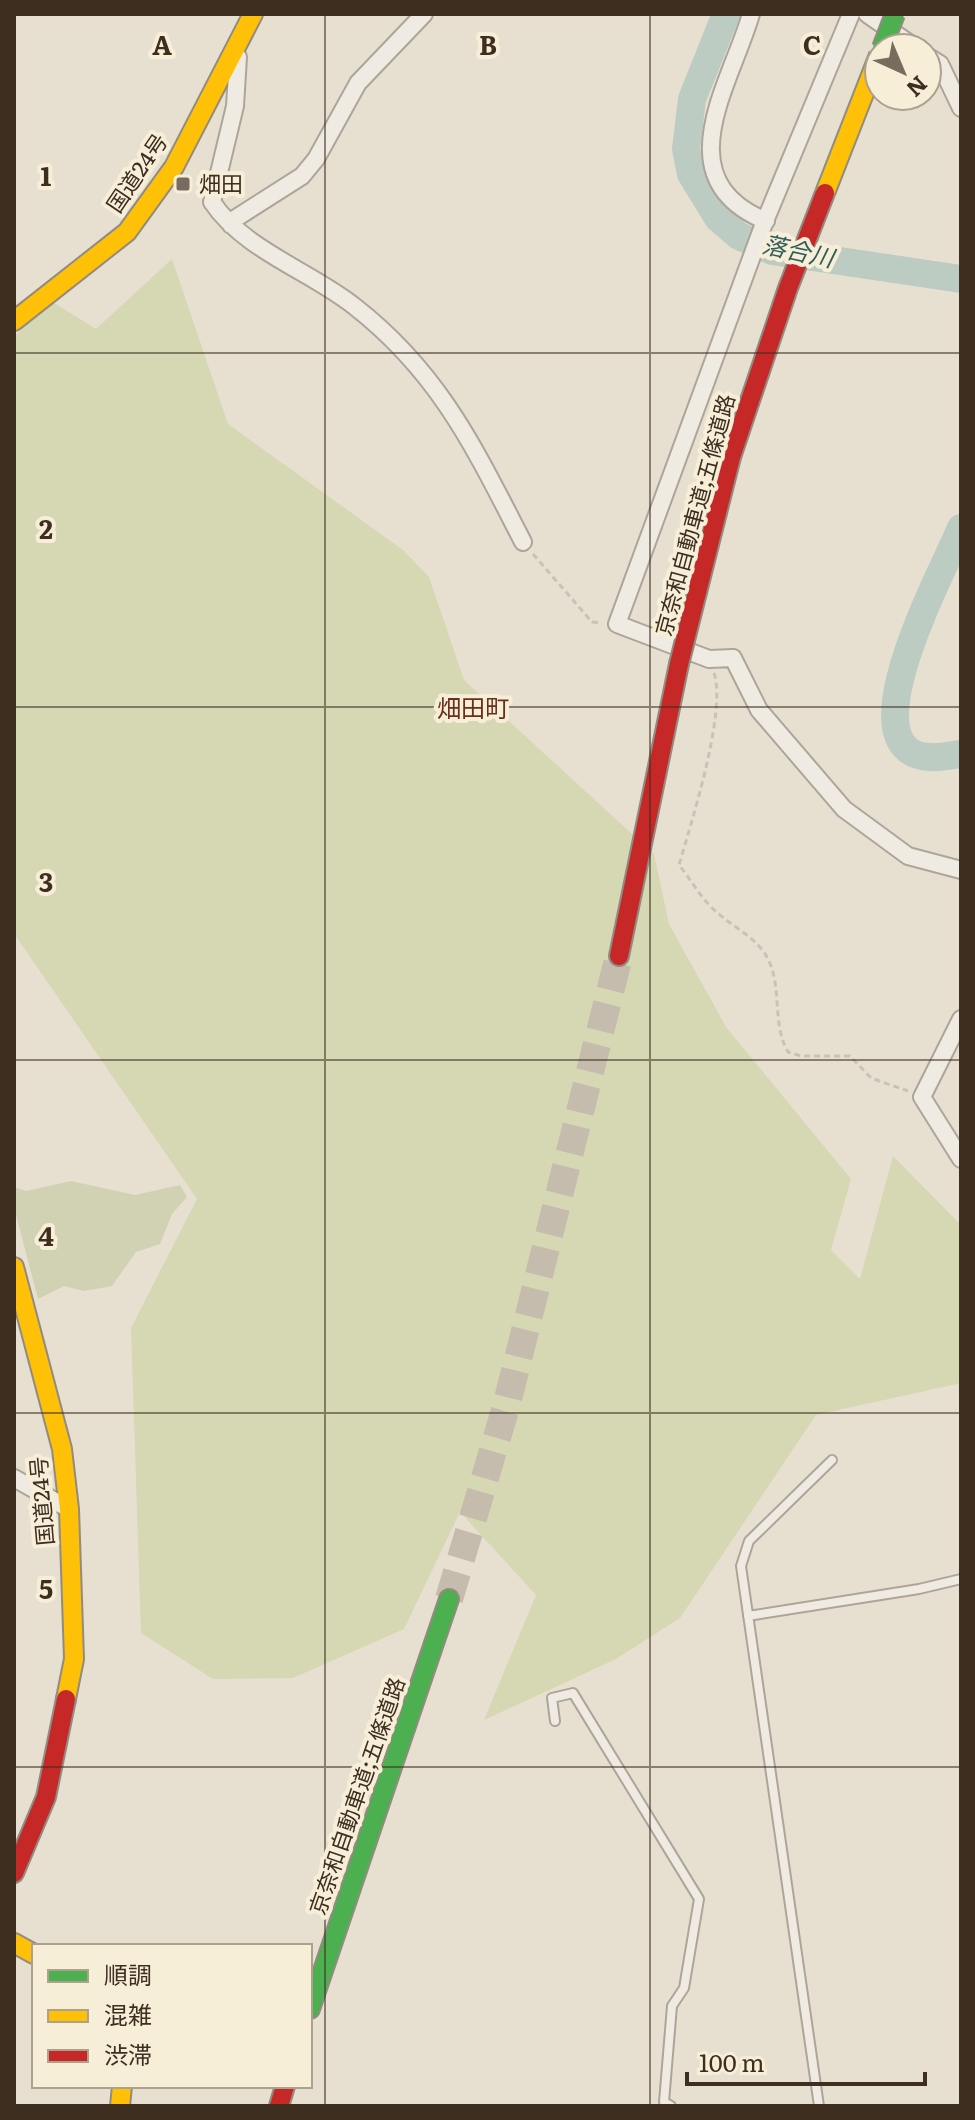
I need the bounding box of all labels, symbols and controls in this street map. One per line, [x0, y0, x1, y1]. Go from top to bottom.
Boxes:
text: A [152, 24, 172, 63]
text: B [479, 24, 497, 63]
text: C [803, 24, 821, 63]
north arrow [863, 32, 943, 112]
text: N [900, 69, 936, 106]
street label: 国道24号 [97, 126, 174, 218]
text: 1 [41, 155, 52, 194]
place label: 畑田 [199, 166, 243, 199]
marker: 畑田 [174, 175, 192, 193]
water label: 落合川 [760, 225, 840, 275]
street label: 京奈和自動車道;五條道路 [645, 390, 742, 639]
text: 2 [39, 508, 53, 547]
district label: 畑田町 [437, 689, 509, 724]
text: 3 [39, 861, 53, 900]
text: 4 [38, 1215, 54, 1254]
street label: 国道24号 [20, 1455, 61, 1547]
text: 5 [39, 1568, 53, 1607]
street label: 京奈和自動車道;五條道路 [299, 1672, 412, 1919]
legend [32, 1944, 312, 2088]
text: 順調 [104, 1956, 152, 1991]
text: 混雑 [104, 1996, 152, 2031]
text: 渋滞 [104, 2036, 152, 2071]
scale bar [687, 2036, 925, 2086]
text: 100 m [699, 2044, 765, 2079]

